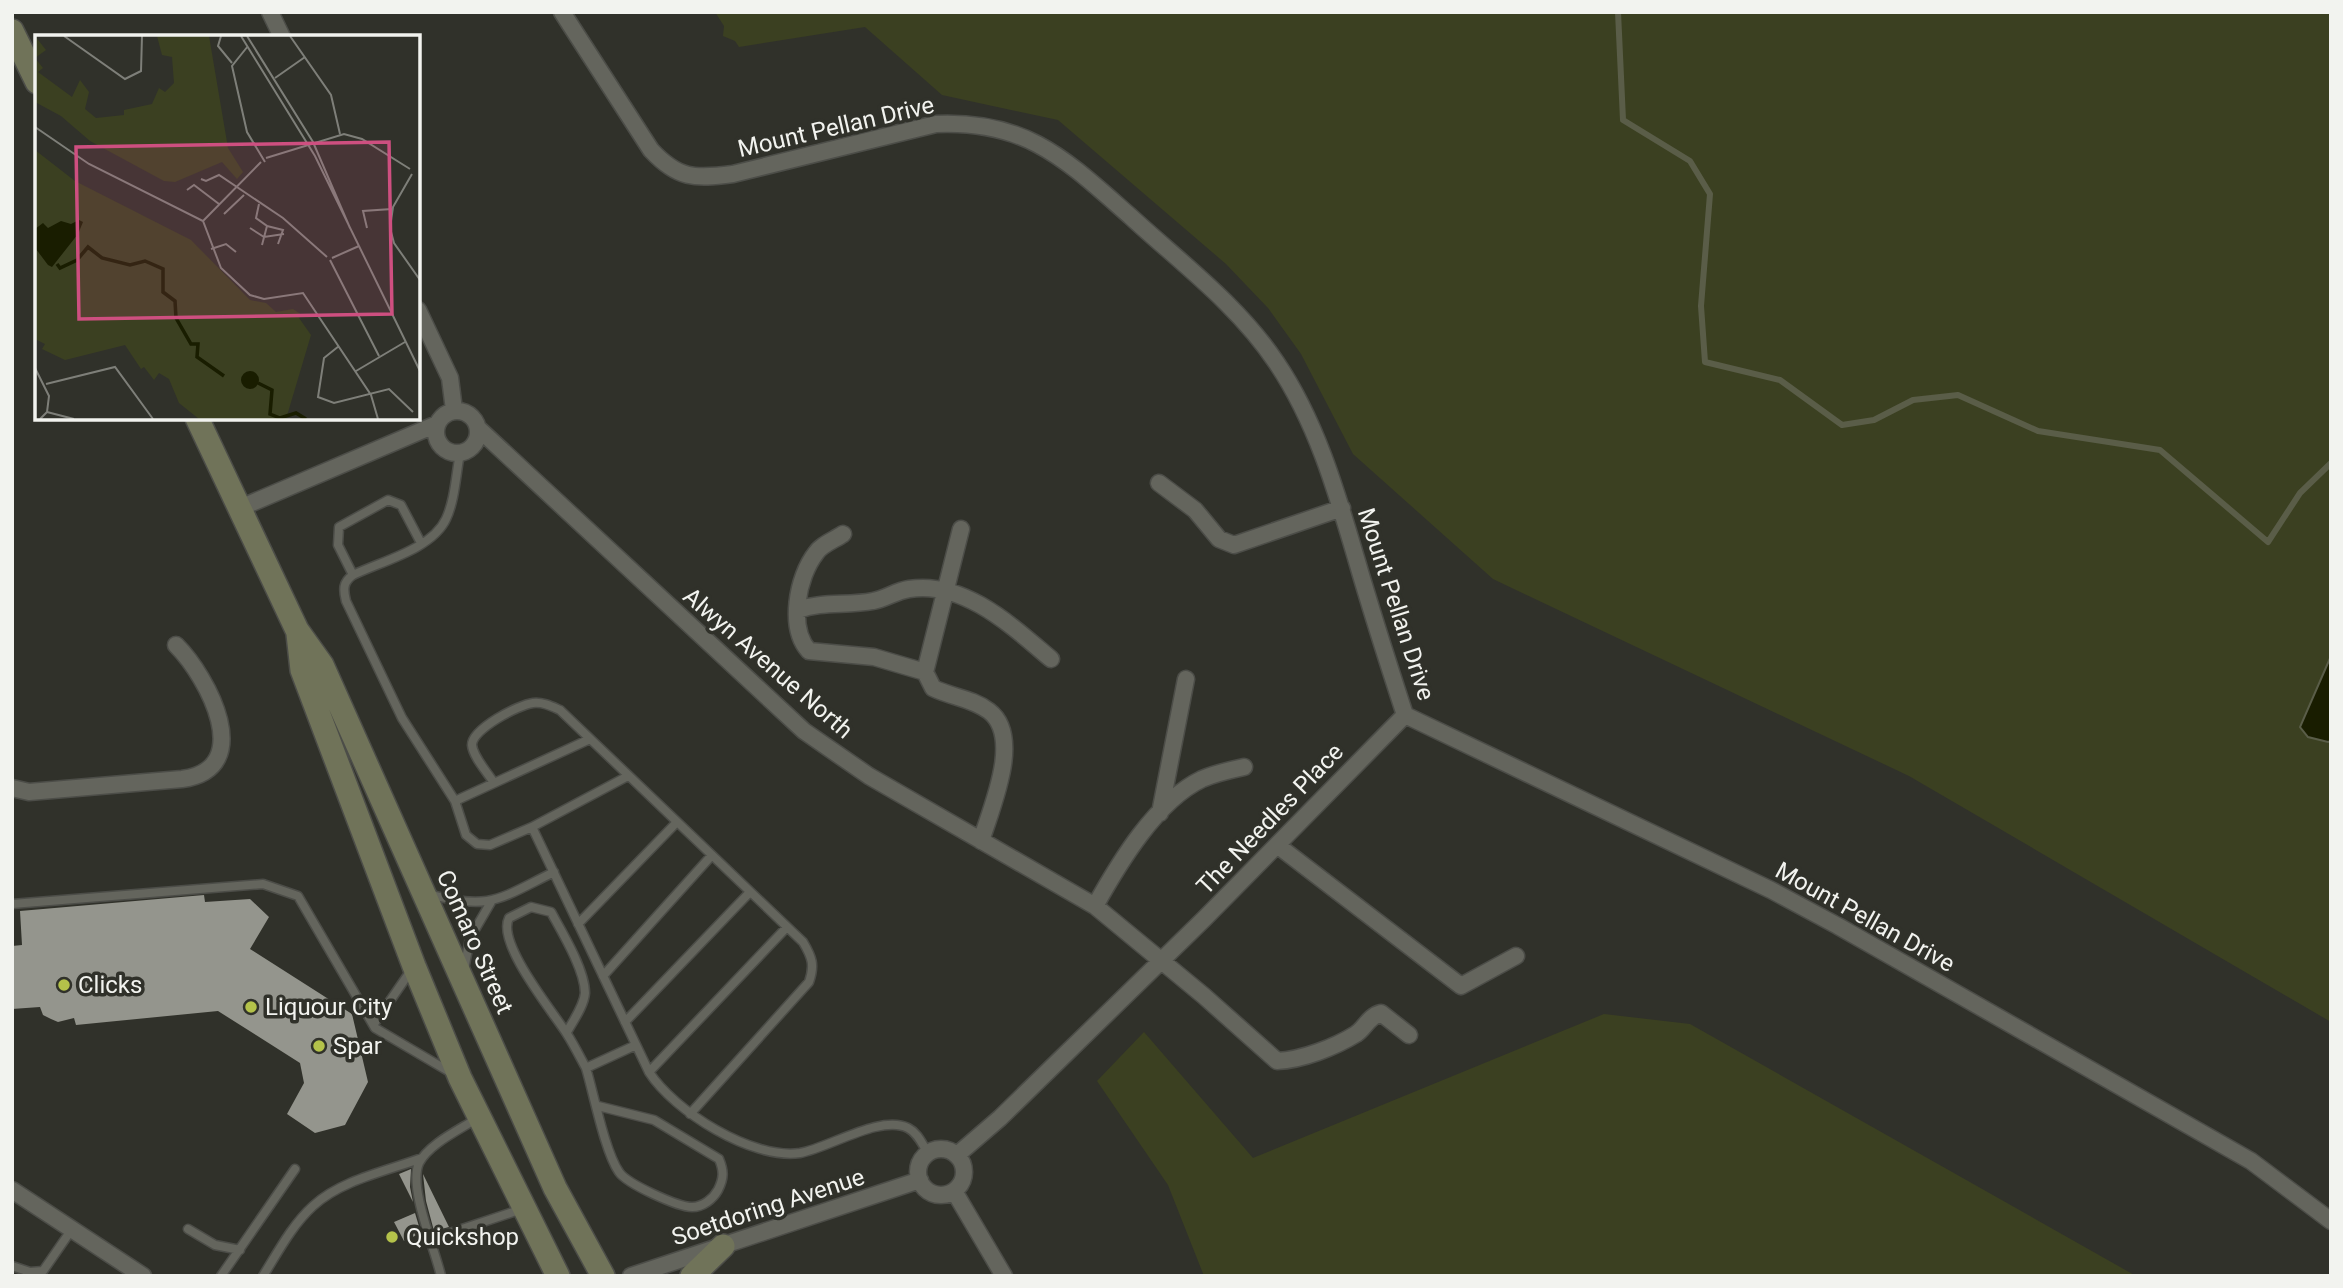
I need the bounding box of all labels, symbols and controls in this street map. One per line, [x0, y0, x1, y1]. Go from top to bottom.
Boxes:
inset map [35, 35, 420, 420]
street label: Mount Pellan Drive [735, 91, 937, 163]
street label: Mount Pellan Drive [1352, 504, 1440, 704]
street label: Alwyn Avenue North [678, 582, 858, 744]
street label: The Needles Place [1191, 738, 1349, 900]
street label: Mount Pellan Drive [1771, 856, 1959, 978]
street label: Comaro Street [431, 866, 519, 1018]
place label: Clicks [78, 971, 142, 999]
marker: Clicks [56, 977, 72, 993]
place label: Liquour City [265, 993, 393, 1021]
marker: Liquour City [243, 999, 259, 1015]
place label: Spar [333, 1032, 382, 1060]
marker: Spar [311, 1038, 327, 1054]
street label: Soetdoring Avenue [668, 1163, 868, 1251]
place label: Quickshop [406, 1223, 519, 1251]
marker: Quickshop [384, 1229, 400, 1245]

